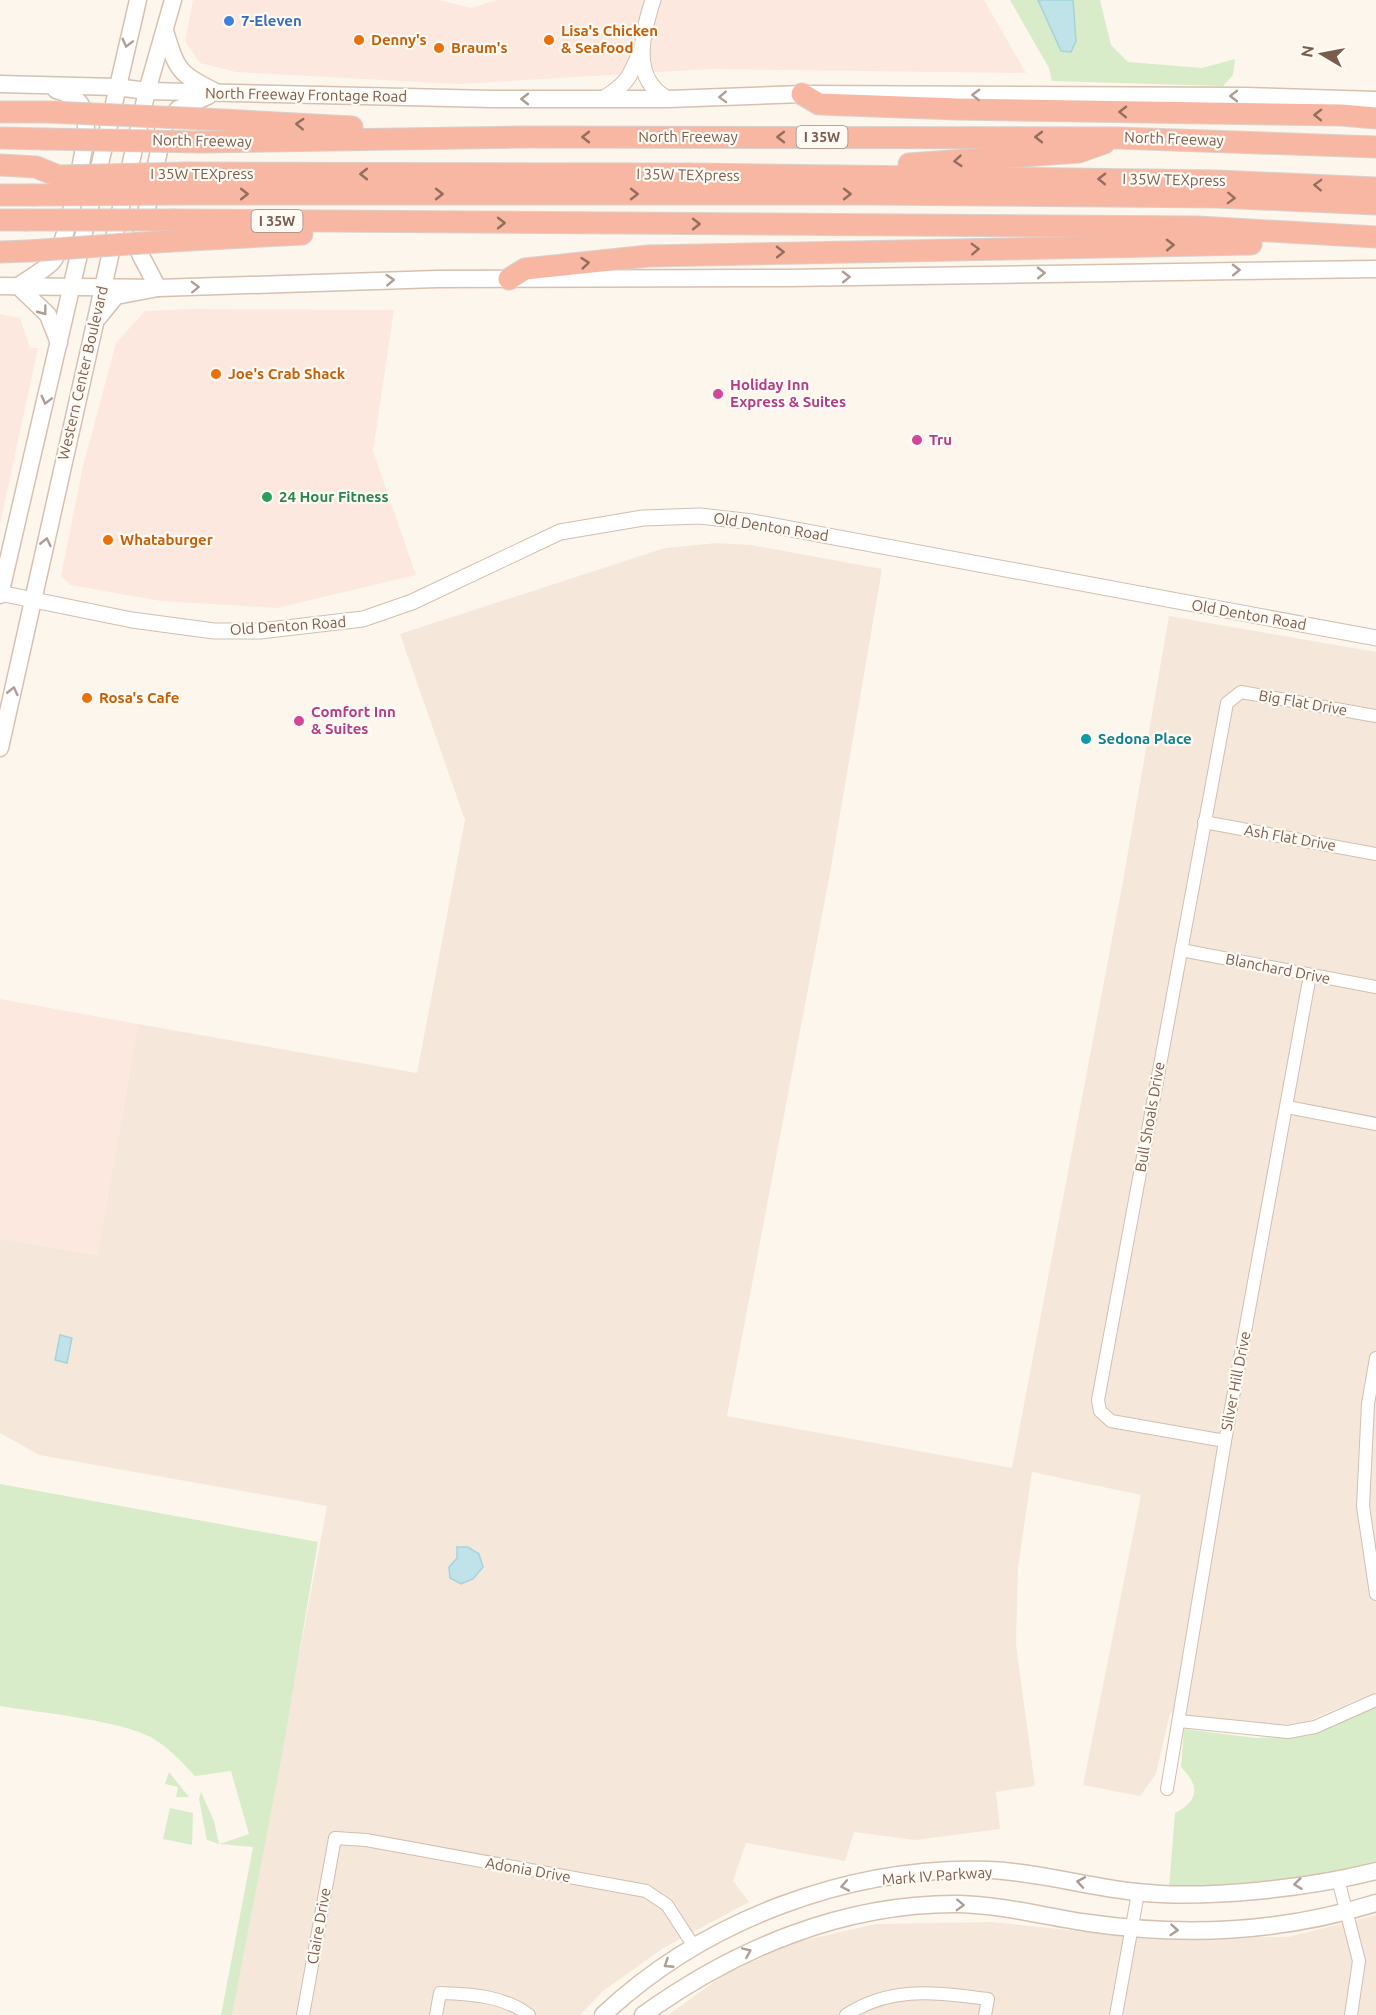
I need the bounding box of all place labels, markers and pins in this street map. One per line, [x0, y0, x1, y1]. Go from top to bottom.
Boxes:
place label: 7-Eleven [241, 12, 302, 29]
marker: 7-Eleven [222, 14, 236, 28]
place label: Lisa's Chicken & Seafood [561, 22, 658, 56]
place label: Denny's [371, 31, 427, 48]
marker: Denny's [352, 33, 366, 47]
marker: Lisa's Chicken & Seafood [542, 33, 556, 47]
place label: Braum's [451, 39, 508, 56]
marker: Braum's [432, 41, 446, 55]
place label: Joe's Crab Shack [228, 365, 346, 382]
marker: Joe's Crab Shack [209, 367, 223, 381]
place label: Holiday Inn Express & Suites [730, 376, 846, 410]
marker: Holiday Inn Express & Suites [711, 387, 725, 401]
place label: Tru [929, 431, 952, 448]
marker: Tru [910, 433, 924, 447]
place label: 24 Hour Fitness [279, 488, 389, 505]
marker: 24 Hour Fitness [260, 490, 274, 504]
place label: Whataburger [120, 531, 214, 548]
marker: Whataburger [101, 533, 115, 547]
place label: Rosa's Cafe [99, 689, 179, 706]
marker: Rosa's Cafe [80, 691, 94, 705]
place label: Comfort Inn & Suites [311, 703, 396, 737]
marker: Comfort Inn & Suites [292, 714, 306, 728]
place label: Sedona Place [1098, 730, 1192, 747]
marker: Sedona Place [1079, 732, 1093, 746]

